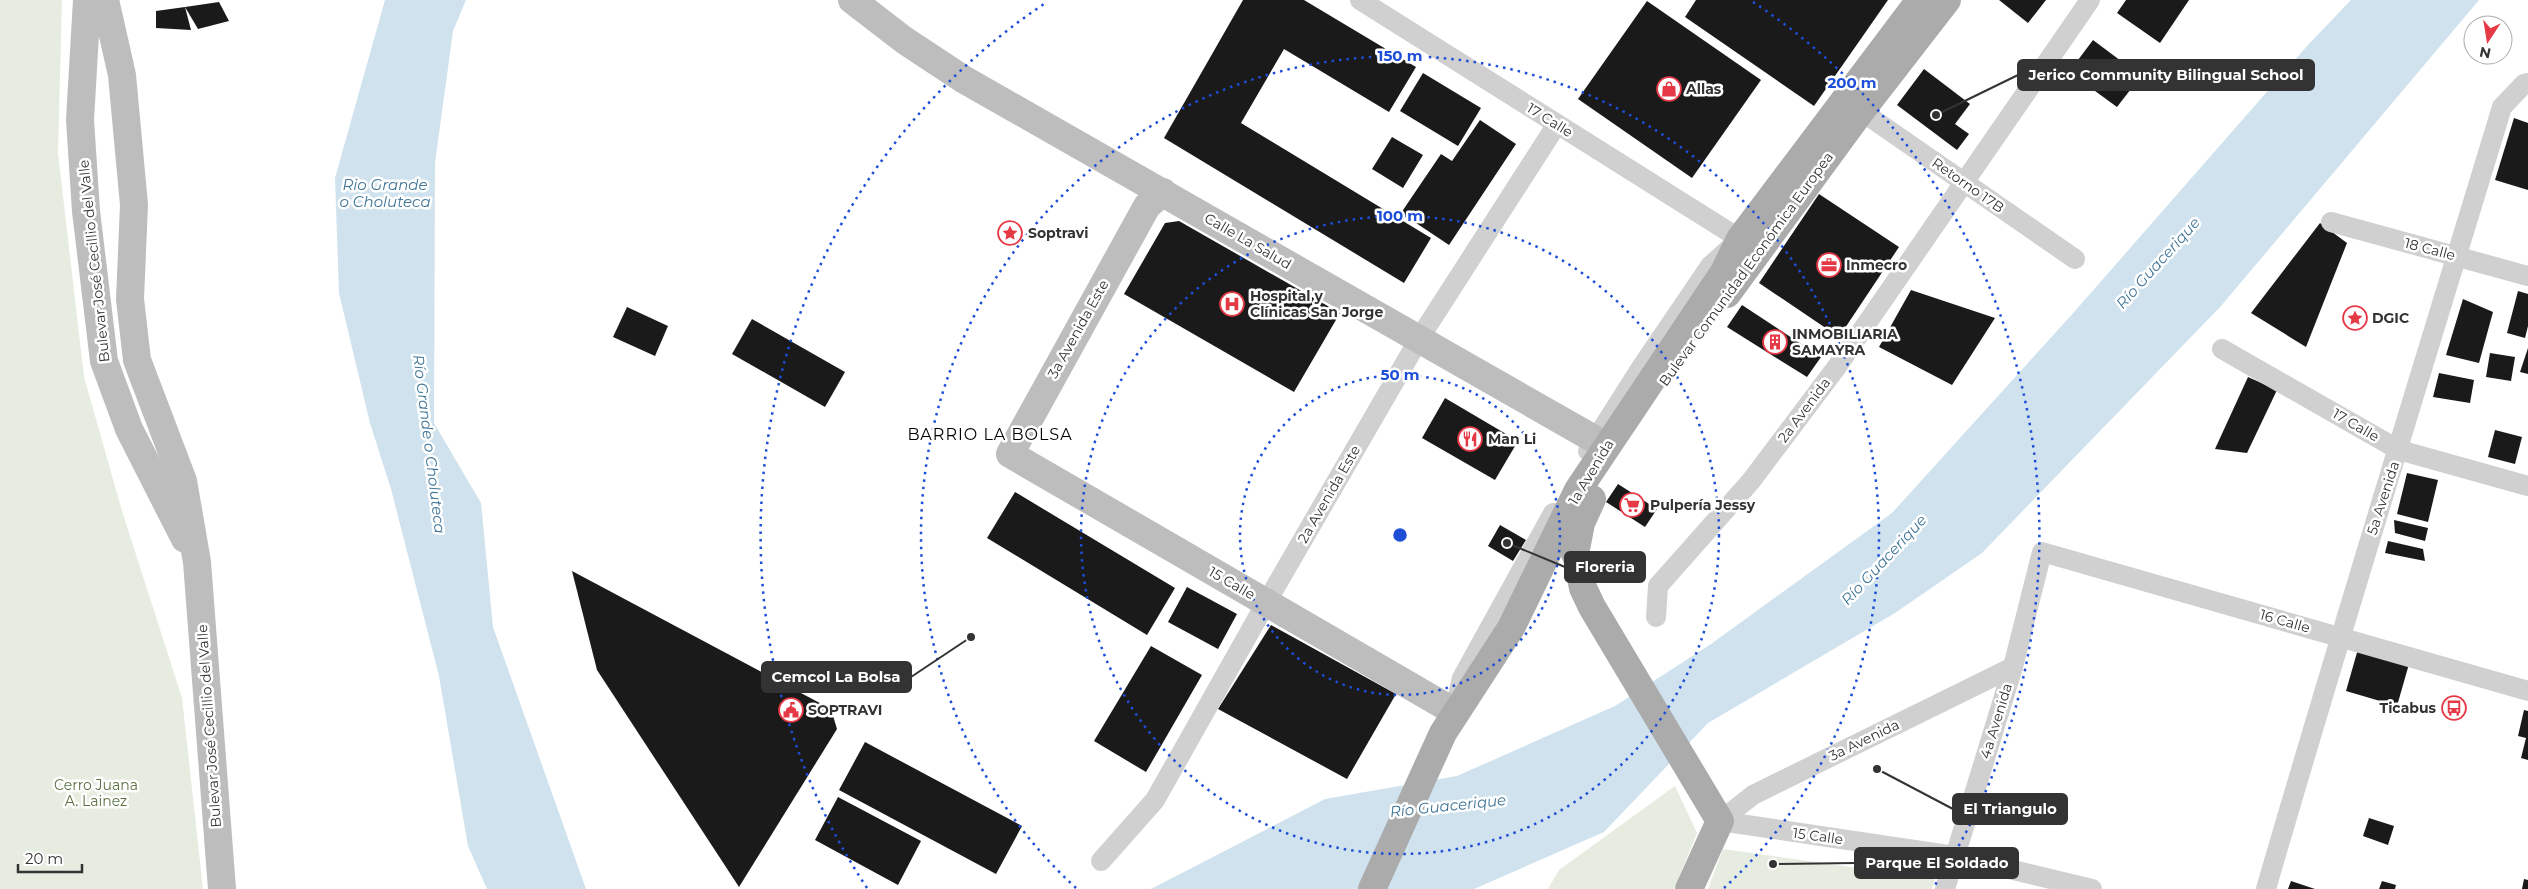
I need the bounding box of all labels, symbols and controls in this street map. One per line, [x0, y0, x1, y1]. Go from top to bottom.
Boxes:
north arrow [2463, 15, 2513, 65]
text: N [2478, 43, 2493, 63]
text: 150 m [1378, 46, 1422, 65]
callout: Jerico Community Bilingual School [2018, 60, 2314, 90]
text: Jerico Community Bilingual School [2027, 65, 2304, 84]
text: 200 m [1827, 73, 1877, 92]
shop icon: Allas [1656, 76, 1682, 102]
place label: Allas [1685, 80, 1722, 98]
street label: 17 Calle [1524, 99, 1576, 141]
street label: Bulevar Comunidad Económica Europea [1655, 148, 1837, 390]
street label: Retorno 17B [1928, 154, 2008, 216]
street label: Bulevar José Cecillio del Valle [74, 159, 114, 363]
water label: Rio Grande o Choluteca [339, 175, 431, 211]
text: 100 m [1377, 206, 1423, 225]
street label: Calle La Salud [1201, 209, 1295, 273]
water label: Río Guacerique [2112, 213, 2204, 312]
place icon: Soptravi [997, 220, 1023, 246]
place label: Soptravi [1028, 224, 1088, 242]
street label: 18 Calle [2403, 234, 2457, 264]
office icon: Inmecro [1816, 252, 1842, 278]
place label: Inmecro [1846, 256, 1907, 274]
street label: 3a Avenida Este [1043, 277, 1113, 381]
place label: Hospital y Clínicas San Jorge [1250, 287, 1383, 321]
hospital icon: Hospital y Clínicas San Jorge [1219, 291, 1245, 317]
place icon: DGIC [2342, 305, 2368, 331]
place label: DGIC [2372, 309, 2409, 327]
place label: INMOBILIARIA SAMAYRA [1792, 325, 1898, 359]
building icon: INMOBILIARIA SAMAYRA [1762, 329, 1788, 355]
water label: Río Grande o Choluteca [409, 353, 450, 535]
text: 50 m [1380, 365, 1420, 384]
street label: 2a Avenida [1774, 374, 1834, 446]
street label: 17 Calle [2329, 404, 2383, 446]
district label: BARRIO LA BOLSA [907, 425, 1073, 444]
restaurant icon: Man Li [1457, 426, 1483, 452]
place label: Man Li [1488, 430, 1536, 448]
street label: 1a Avenida [1564, 436, 1618, 508]
street label: 2a Avenida Este [1294, 442, 1364, 546]
street label: 5a Avenida [2363, 459, 2403, 537]
supermarket icon: Pulpería Jessy [1619, 492, 1645, 518]
place label: Pulpería Jessy [1650, 496, 1756, 514]
water label: Río Guacerique [1837, 511, 1930, 609]
centre of rings [1391, 526, 1409, 544]
callout: Floreria [1565, 552, 1645, 582]
text: Floreria [1575, 557, 1635, 576]
street label: 15 Calle [1206, 563, 1258, 603]
street label: 16 Calle [2258, 605, 2312, 637]
street label: Bulevar José Cecillio del Valle [193, 624, 225, 828]
callout: Cemcol La Bolsa [762, 662, 911, 692]
text: Cemcol La Bolsa [772, 667, 900, 686]
street label: 4a Avenida [1976, 681, 2016, 761]
bus stop icon: Ticabus [2441, 695, 2467, 721]
public building icon: SOPTRAVI [778, 697, 804, 723]
place label: Ticabus [2380, 699, 2437, 717]
place label: SOPTRAVI [808, 701, 882, 719]
street label: 3a Avenida [1826, 715, 1902, 765]
park label: Cerro Juana A. Lainez [54, 776, 138, 810]
water label: Río Guacerique [1389, 790, 1507, 821]
callout: El Triangulo [1953, 794, 2067, 824]
text: El Triangulo [1963, 799, 2057, 818]
street label: 15 Calle [1792, 824, 1844, 848]
scale bar [18, 842, 81, 874]
callout: Parque El Soldado [1855, 848, 2018, 878]
text: 20 m [25, 849, 63, 868]
text: Parque El Soldado [1865, 853, 2009, 872]

